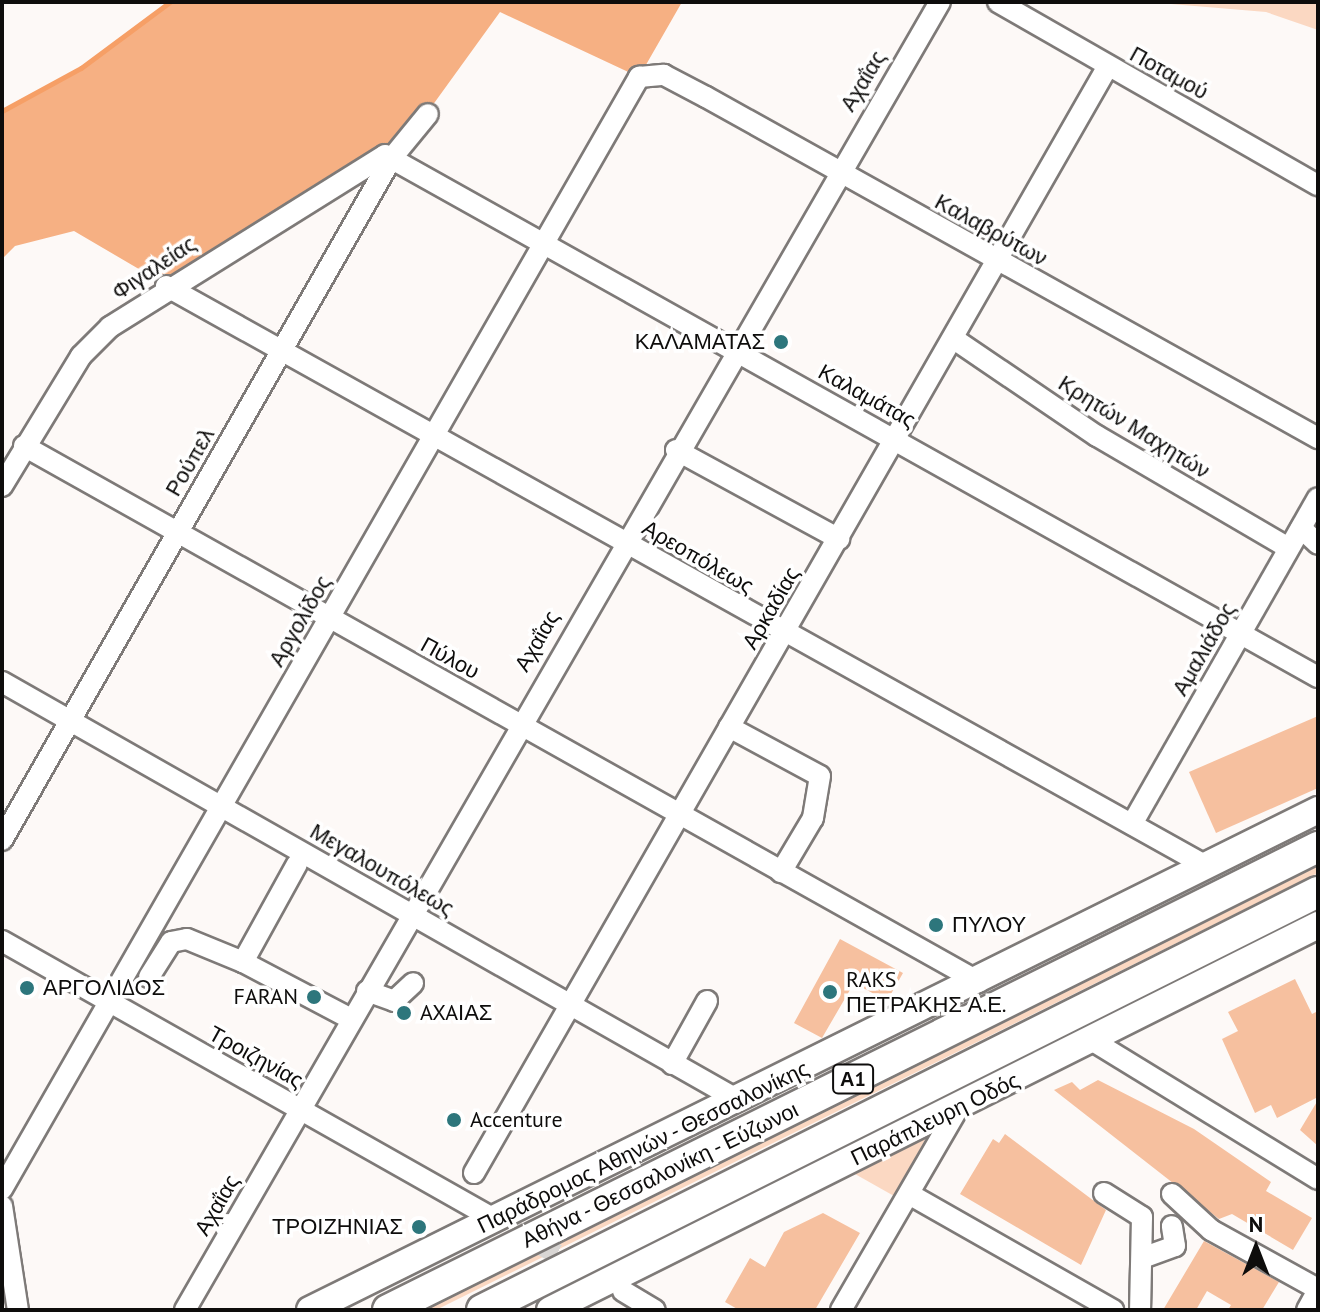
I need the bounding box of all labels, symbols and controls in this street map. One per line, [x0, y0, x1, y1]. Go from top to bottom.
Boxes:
street label: Ποταμού [1125, 41, 1213, 105]
street label: Αχαΐας [835, 46, 891, 116]
street label: Καλαβρύτων [930, 188, 1052, 272]
street label: Φιγαλείας [107, 230, 201, 306]
place label: ΚΑΛΑΜΑΤΑΣ [635, 329, 765, 355]
marker: ΚΑΛΑΜΑΤΑΣ [772, 333, 790, 351]
street label: Καλαμάτας [814, 359, 920, 433]
street label: Κρητών Μαχητών [1054, 370, 1214, 484]
street label: Ρούπελ [160, 423, 220, 501]
street label: Αρεοπόλεως [638, 515, 758, 599]
street label: Αρκαδίας [737, 562, 805, 654]
street label: Αργολίδος [263, 571, 337, 671]
street label: Αμαλιάδος [1167, 598, 1241, 700]
street label: Αχαΐας [509, 606, 565, 676]
street label: Πύλου [416, 631, 484, 685]
street label: Μεγαλουπόλεως [305, 818, 459, 922]
place label: ΠΥΛΟΥ [952, 912, 1026, 938]
marker: ΠΥΛΟΥ [927, 916, 945, 934]
place label: RAKS ΠΕΤΡΑΚΗΣ Α.Ε. [846, 966, 1007, 1018]
place label: ΑΡΓΟΛΙΔΟΣ [43, 975, 165, 1001]
marker: ΑΡΓΟΛΙΔΟΣ [18, 979, 36, 997]
marker: RAKS ΠΕΤΡΑΚΗΣ Α.Ε. [821, 983, 839, 1001]
place label: FARAN [234, 984, 298, 1010]
marker: FARAN [305, 988, 323, 1006]
place label: AXAΙΑΣ [420, 1000, 492, 1026]
marker: AXAΙΑΣ [395, 1004, 413, 1022]
street label: Τροιζηνίας [204, 1020, 308, 1094]
street label: Παράδρομος Αθηνών - Θεσσαλονίκης [471, 1054, 815, 1240]
road number: Α1 [831, 1063, 875, 1095]
street label: Παράπλευρη Οδός [846, 1067, 1024, 1171]
street label: Αθήνα - Θεσσαλονίκη - Εύζωνοι [514, 1095, 806, 1255]
place label: Accenture [470, 1107, 563, 1133]
marker: Accenture [445, 1111, 463, 1129]
street label: Αχαΐας [189, 1170, 245, 1240]
north arrow [1216, 1208, 1296, 1288]
text: N [1249, 1210, 1263, 1238]
place label: ΤΡΟΙΖΗΝΙΑΣ [272, 1214, 403, 1240]
marker: ΤΡΟΙΖΗΝΙΑΣ [410, 1218, 428, 1236]

